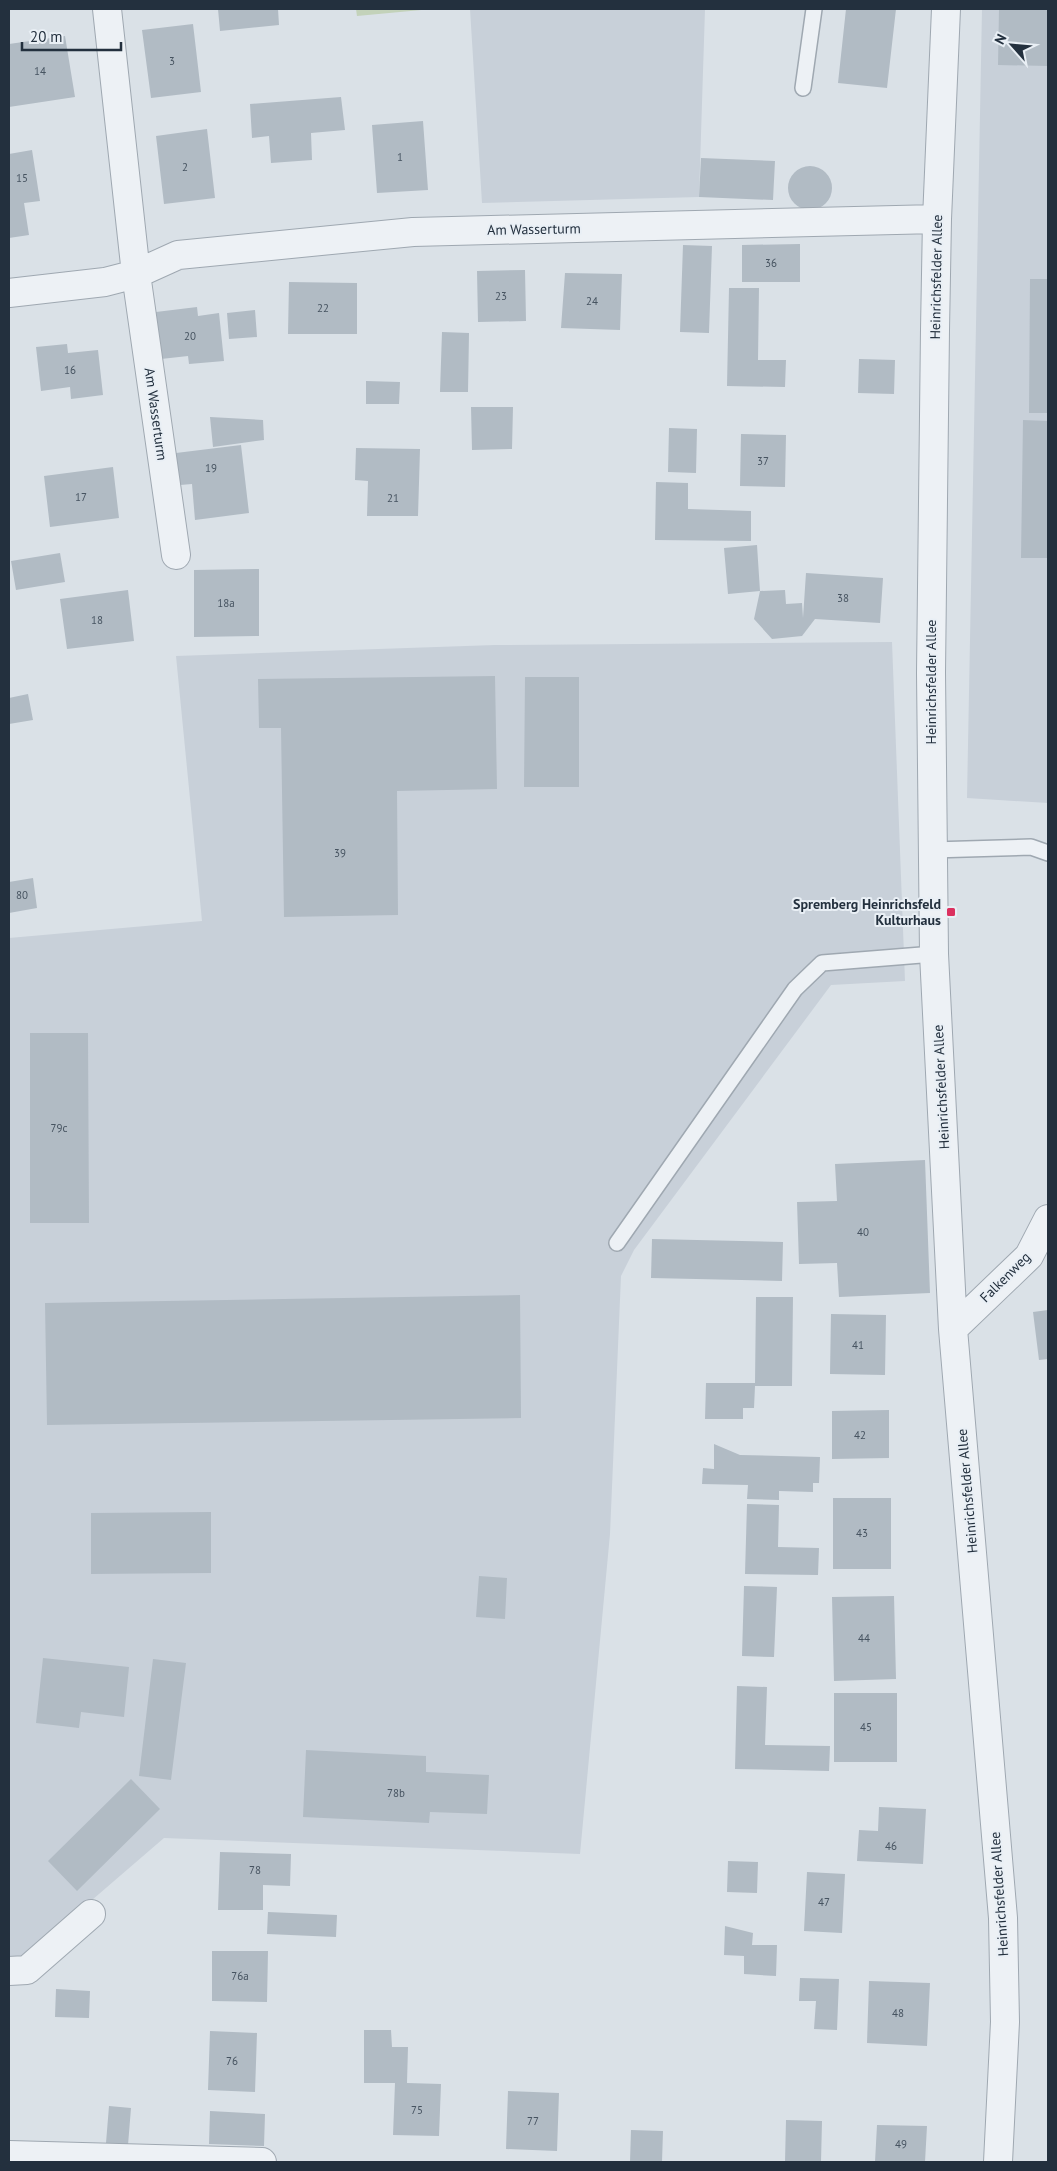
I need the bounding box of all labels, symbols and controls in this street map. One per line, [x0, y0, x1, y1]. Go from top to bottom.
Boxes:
scale bar [22, 20, 121, 52]
north arrow [987, 20, 1037, 70]
text: 20 m [30, 27, 63, 46]
text: N [990, 31, 1011, 47]
house number: 3 [169, 54, 175, 68]
house number: 14 [34, 64, 46, 78]
house number: 1 [397, 150, 403, 164]
house number: 2 [182, 160, 188, 174]
house number: 15 [16, 171, 28, 185]
street label: Heinrichsfelder Allee [926, 214, 946, 340]
street label: Am Wasserturm [487, 219, 581, 239]
house number: 36 [765, 256, 777, 270]
house number: 23 [495, 289, 507, 303]
house number: 24 [586, 294, 598, 308]
house number: 22 [317, 301, 329, 315]
house number: 20 [184, 329, 196, 343]
house number: 16 [64, 363, 76, 377]
street label: Am Wasserturm [141, 366, 171, 462]
house number: 37 [757, 454, 769, 468]
house number: 19 [205, 461, 217, 475]
house number: 17 [75, 490, 87, 504]
house number: 21 [387, 491, 399, 505]
house number: 38 [837, 591, 849, 605]
house number: 18a [217, 596, 235, 610]
house number: 18 [91, 613, 103, 627]
street label: Heinrichsfelder Allee [922, 620, 940, 744]
house number: 39 [334, 846, 346, 860]
house number: 80 [16, 888, 28, 902]
place label: Spremberg Heinrichsfeld Kulturhaus [793, 895, 941, 929]
marker: Spremberg Heinrichsfeld Kulturhaus [945, 906, 957, 918]
street label: Heinrichsfelder Allee [929, 1024, 953, 1150]
house number: 79c [51, 1121, 68, 1135]
house number: 40 [857, 1225, 869, 1239]
street label: Falkenweg [976, 1248, 1034, 1306]
house number: 41 [852, 1338, 864, 1352]
house number: 42 [854, 1428, 866, 1442]
street label: Heinrichsfelder Allee [953, 1428, 981, 1554]
house number: 43 [856, 1526, 868, 1540]
house number: 44 [858, 1631, 870, 1645]
house number: 45 [860, 1720, 872, 1734]
house number: 78b [387, 1786, 405, 1800]
street label: Heinrichsfelder Allee [986, 1831, 1012, 1957]
house number: 46 [885, 1839, 897, 1853]
house number: 78 [249, 1863, 261, 1877]
house number: 47 [818, 1895, 830, 1909]
house number: 76a [231, 1969, 249, 1983]
house number: 48 [892, 2006, 904, 2020]
house number: 76 [226, 2054, 238, 2068]
house number: 75 [411, 2103, 423, 2117]
house number: 77 [527, 2114, 539, 2128]
house number: 49 [895, 2137, 907, 2151]

